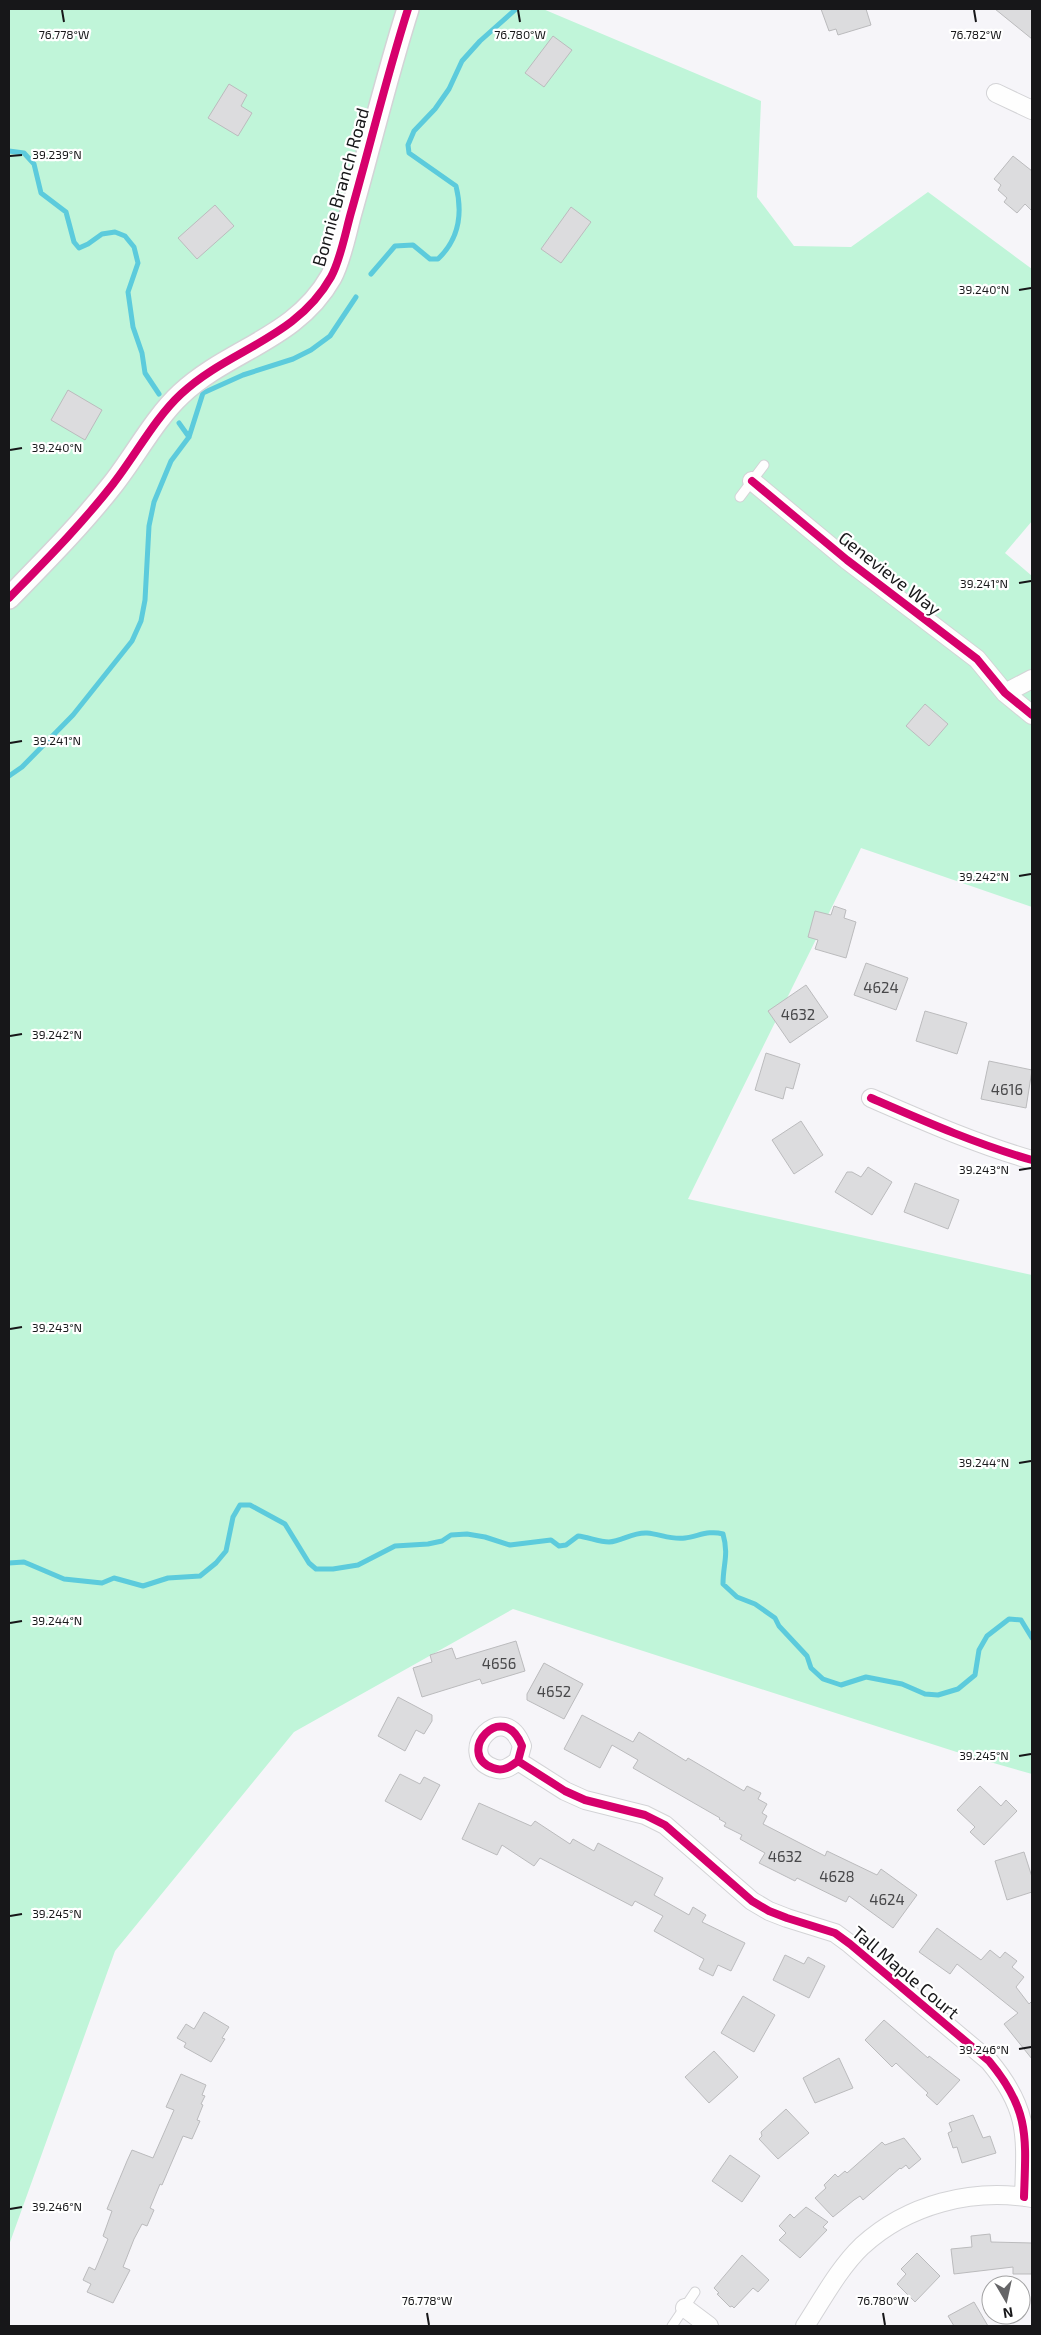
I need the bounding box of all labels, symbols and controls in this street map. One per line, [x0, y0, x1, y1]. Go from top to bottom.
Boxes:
text: 76.778°W [39, 27, 89, 41]
text: 76.780°W [494, 27, 546, 41]
text: 76.782°W [950, 27, 1002, 41]
street label: Bonnie Branch Road [307, 105, 373, 269]
text: 39.239°N [32, 147, 82, 161]
text: 39.240°N [959, 282, 1009, 296]
text: 39.240°N [32, 440, 82, 454]
street label: Genevieve Way [834, 526, 946, 620]
text: 39.241°N [960, 576, 1008, 590]
text: 39.241°N [33, 733, 81, 747]
text: 39.242°N [959, 869, 1009, 883]
house number: 4624 [863, 978, 899, 996]
house number: 4632 [781, 1005, 815, 1023]
text: 39.242°N [32, 1027, 82, 1041]
house number: 4616 [991, 1080, 1023, 1098]
text: 39.243°N [959, 1162, 1009, 1176]
text: 39.243°N [32, 1320, 82, 1334]
text: 39.244°N [959, 1455, 1009, 1469]
text: 39.244°N [32, 1613, 82, 1627]
house number: 4656 [482, 1654, 516, 1672]
house number: 4652 [537, 1682, 571, 1700]
text: 39.245°N [959, 1748, 1009, 1762]
house number: 4632 [768, 1847, 802, 1865]
house number: 4628 [819, 1867, 855, 1885]
house number: 4624 [869, 1890, 905, 1908]
text: 39.245°N [32, 1906, 82, 1920]
street label: Tall Maple Court [848, 1921, 964, 2023]
text: 39.246°N [959, 2042, 1009, 2056]
text: 39.246°N [32, 2199, 82, 2213]
north arrow [981, 2275, 1031, 2325]
text: 76.778°W [402, 2293, 452, 2307]
text: 76.780°W [857, 2293, 909, 2307]
text: N [1002, 2304, 1014, 2323]

